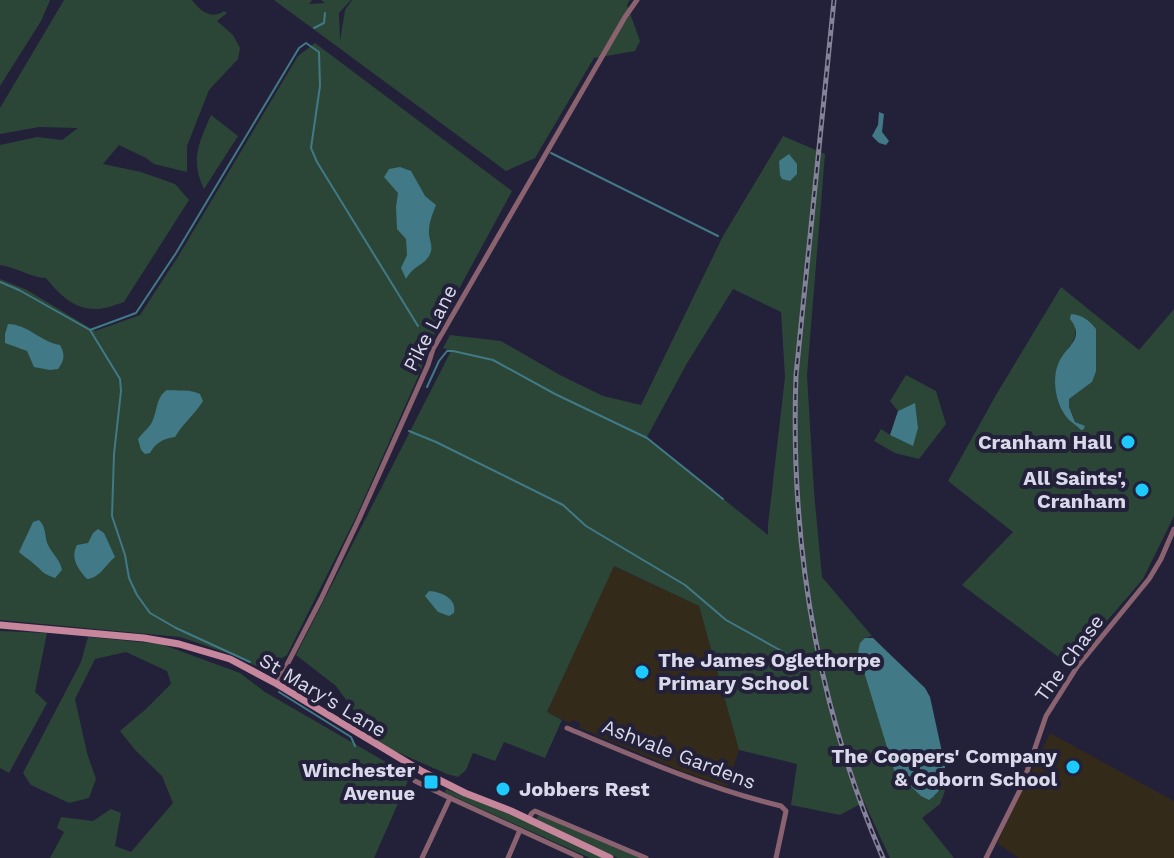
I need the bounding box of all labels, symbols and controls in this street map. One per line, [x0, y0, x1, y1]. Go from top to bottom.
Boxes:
street label: Pike Lane [398, 281, 462, 375]
place label: Cranham Hall [978, 430, 1112, 454]
marker: Cranham Hall [1119, 433, 1137, 451]
place label: All Saints', Cranham [1023, 466, 1126, 513]
marker: All Saints', Cranham [1133, 481, 1151, 499]
street label: The Chase [1029, 610, 1109, 706]
street label: St Mary's Lane [255, 648, 391, 742]
place label: The James Oglethorpe Primary School [658, 648, 881, 695]
marker: The James Oglethorpe Primary School [633, 663, 651, 681]
street label: Ashvale Gardens [599, 714, 759, 794]
place label: The Coopers' Company & Coborn School [831, 744, 1058, 791]
place label: Winchester Avenue [302, 758, 415, 805]
marker: The Coopers' Company & Coborn School [1064, 758, 1082, 776]
marker: Winchester Avenue [422, 773, 440, 791]
place label: Jobbers Rest [519, 777, 650, 801]
marker: Jobbers Rest [494, 780, 512, 798]

